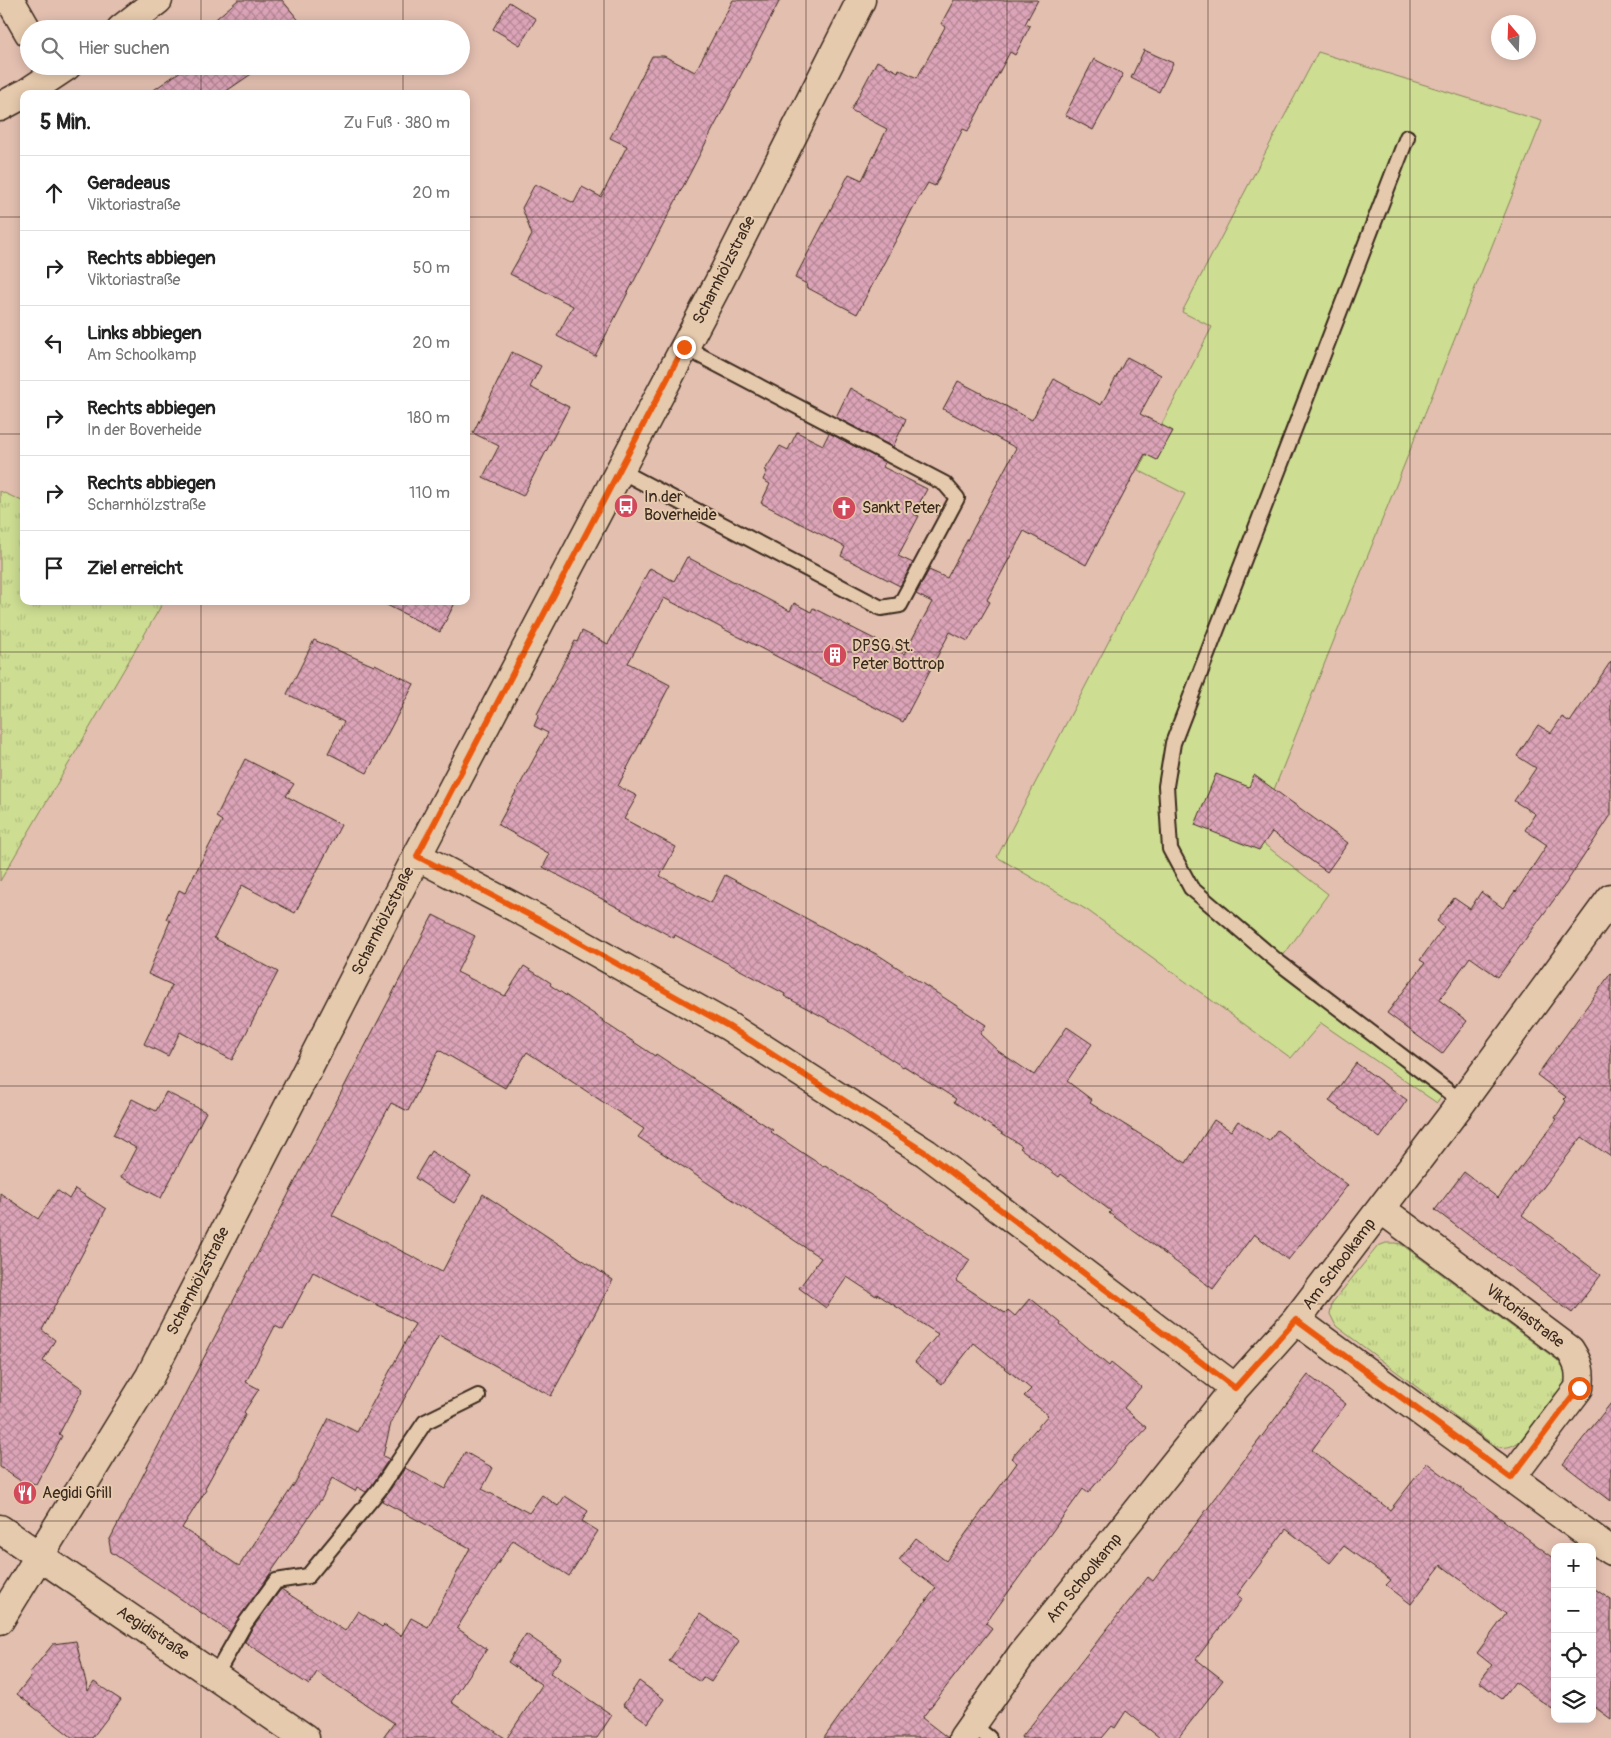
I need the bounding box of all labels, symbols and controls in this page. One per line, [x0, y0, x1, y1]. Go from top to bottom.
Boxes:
north arrow [1491, 15, 1536, 60]
search box [20, 20, 470, 75]
icon: search [38, 34, 66, 62]
text: Hier suchen [78, 36, 170, 60]
text: 5 Min. [40, 109, 91, 136]
text: Zu Fuß · 380 m [343, 113, 450, 133]
text: Geradeaus [87, 171, 170, 195]
icon: ahead [40, 179, 68, 207]
text: 20 m [412, 183, 450, 203]
text: Viktoriastraße [87, 195, 181, 215]
street label: Scharnhölzstraße [688, 212, 760, 328]
text: Rechts abbiegen [87, 246, 216, 270]
icon: right [40, 254, 68, 282]
text: 50 m [413, 258, 450, 278]
text: Viktoriastraße [87, 270, 181, 290]
text: Links abbiegen [87, 321, 202, 345]
icon: left [40, 329, 68, 357]
text: 20 m [412, 333, 450, 353]
route end [673, 336, 696, 359]
text: Am Schoolkamp [87, 345, 197, 365]
text: Rechts abbiegen [87, 396, 216, 420]
icon: right [40, 404, 68, 432]
text: 180 m [407, 408, 450, 428]
text: In der Boverheide [87, 420, 202, 440]
text: Rechts abbiegen [87, 471, 216, 495]
icon: right [40, 479, 68, 507]
text: 110 m [409, 483, 450, 503]
place label: In der Boverheide [644, 487, 717, 525]
bus stop icon: In der Boverheide [613, 493, 639, 519]
text: Scharnhölzstraße [87, 495, 206, 515]
church icon: Sankt Peter [831, 495, 857, 521]
place label: Sankt Peter [862, 498, 941, 518]
icon: arrive [40, 554, 68, 582]
text: Ziel erreicht [87, 556, 183, 580]
place label: DPSG St. Peter Bottrop [852, 636, 944, 674]
building icon: DPSG St. Peter Bottrop [822, 642, 848, 668]
street label: Scharnhölzstraße [347, 863, 419, 979]
street label: Am Schoolkamp [1298, 1214, 1380, 1314]
street label: Scharnhölzstraße [162, 1223, 234, 1339]
street label: Viktoriastraße [1482, 1280, 1568, 1352]
route start [1568, 1377, 1591, 1400]
restaurant icon: Aegidi Grill [12, 1480, 38, 1506]
place label: Aegidi Grill [42, 1483, 112, 1503]
street label: Am Schoolkamp [1042, 1529, 1126, 1627]
map controls [1551, 1543, 1596, 1723]
button: + [1551, 1543, 1596, 1588]
button: − [1551, 1588, 1596, 1633]
street label: Aegidistraße [113, 1601, 193, 1665]
button: locate [1551, 1633, 1596, 1678]
button: layers [1551, 1678, 1596, 1723]

